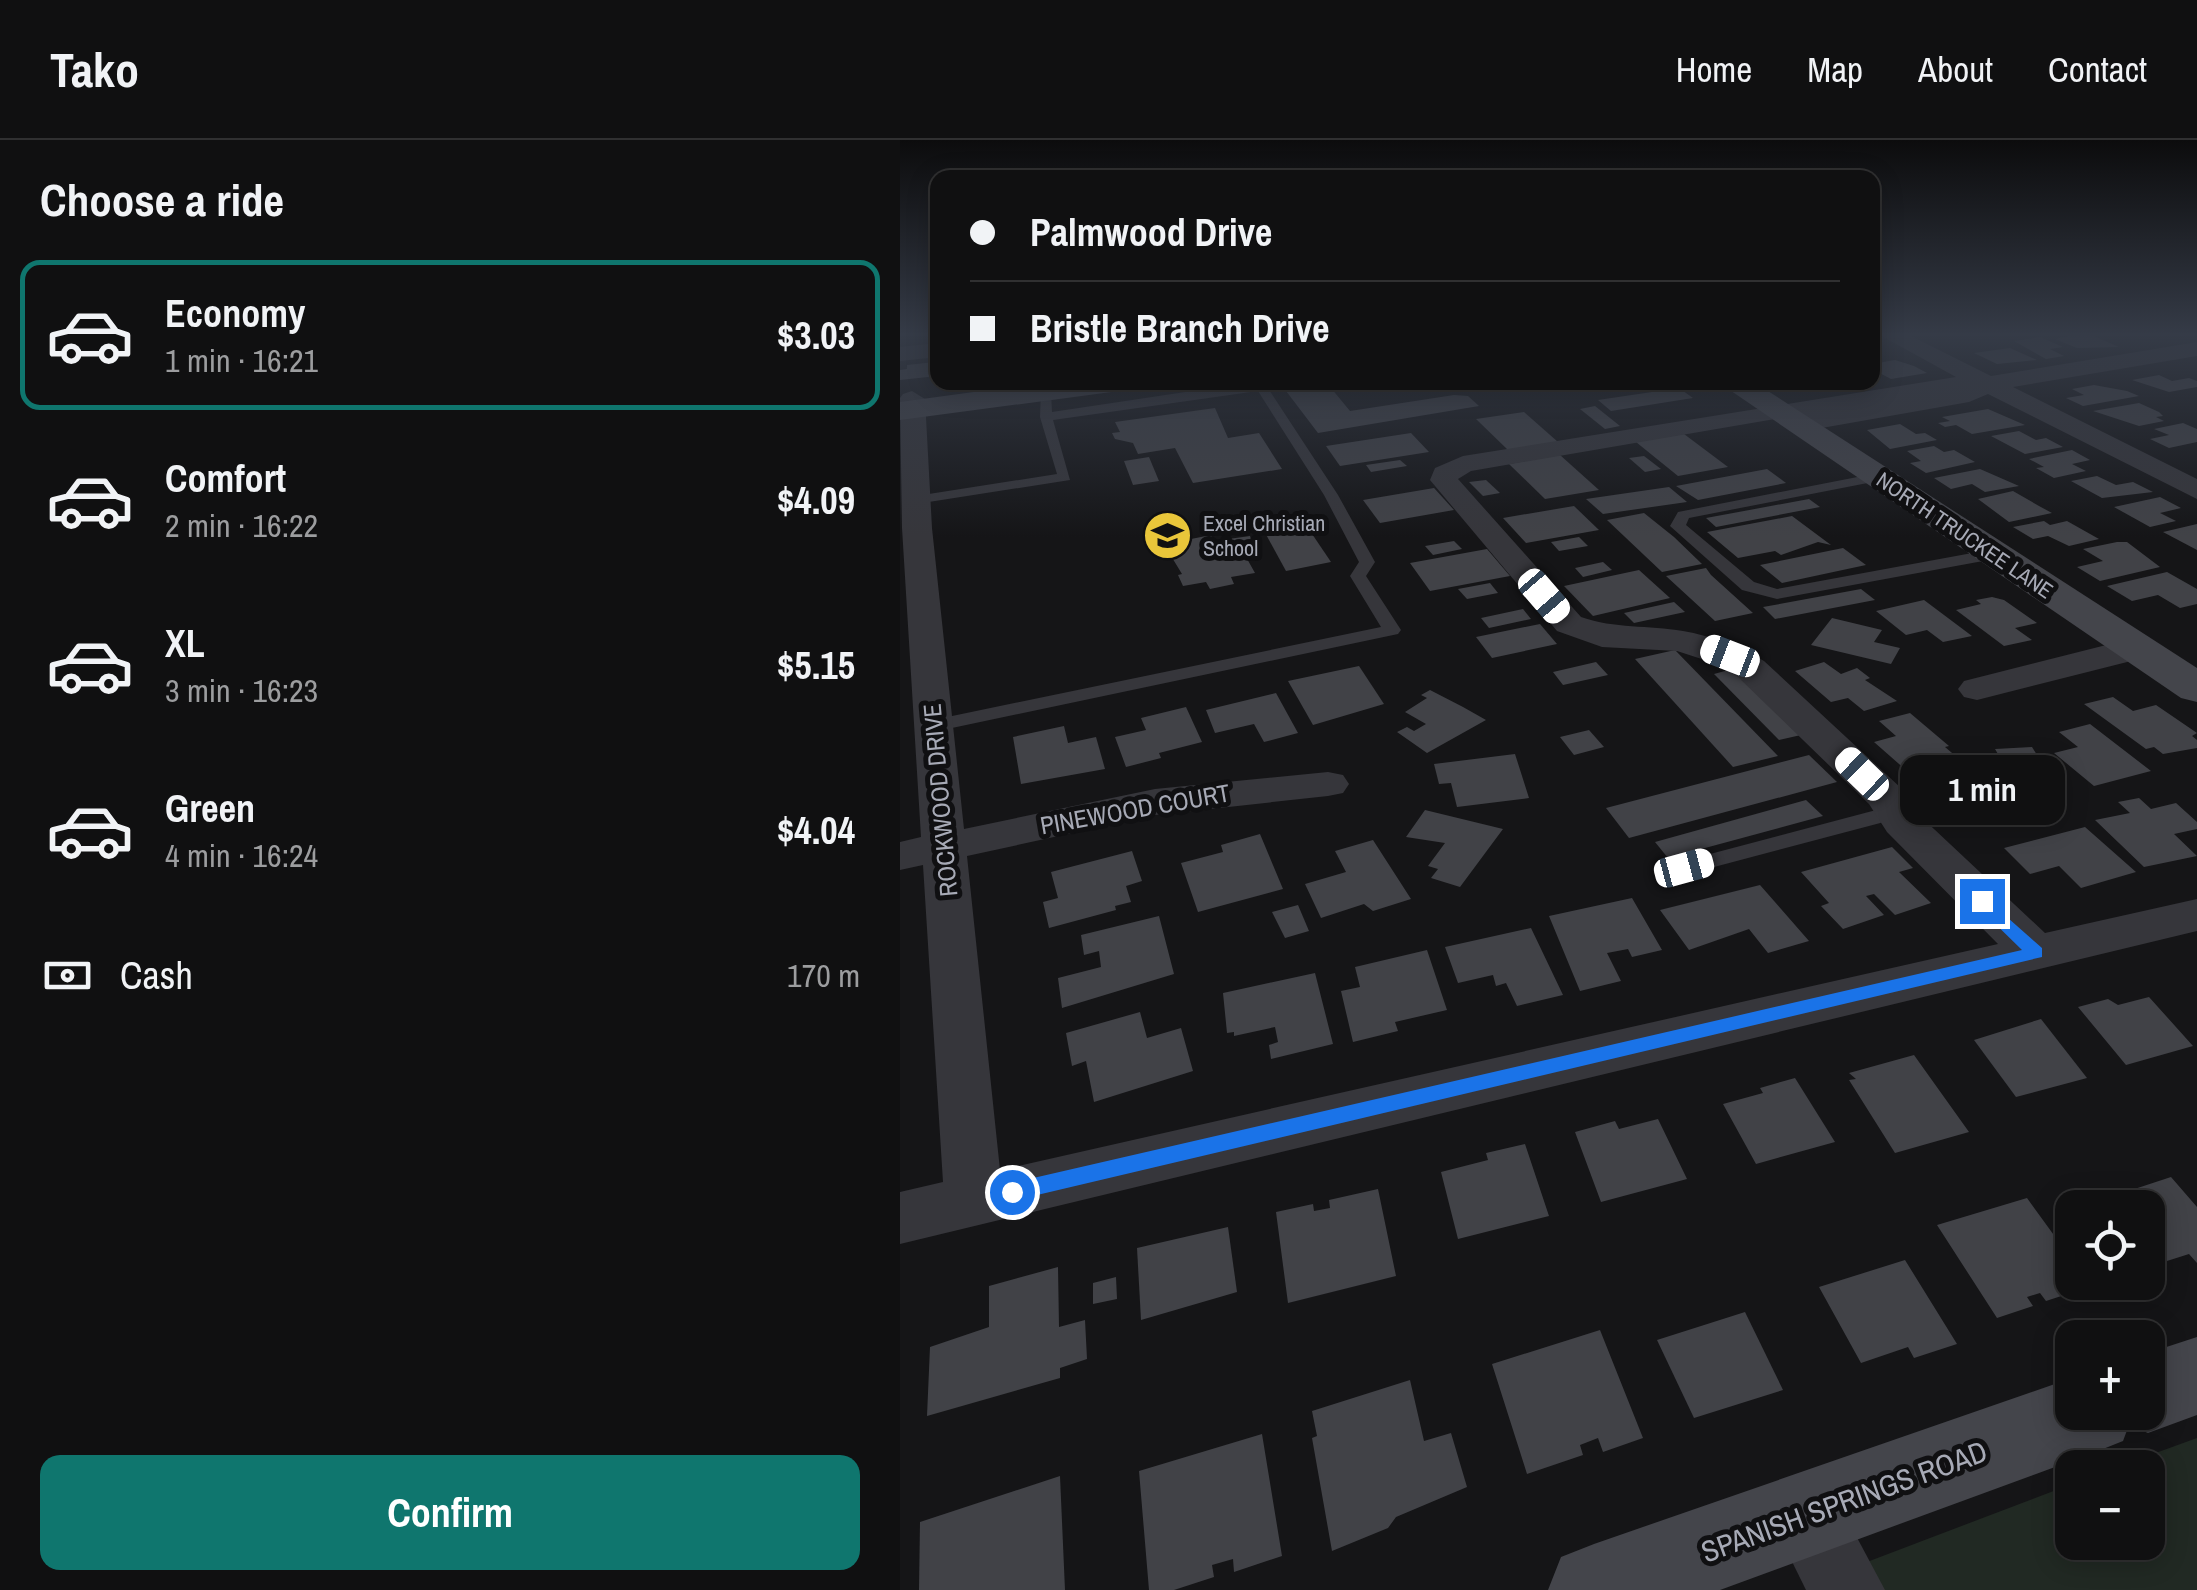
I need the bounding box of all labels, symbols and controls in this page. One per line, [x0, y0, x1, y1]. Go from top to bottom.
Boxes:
text: Tako [50, 37, 139, 102]
text: Home [1676, 46, 1752, 93]
text: Map [1807, 46, 1863, 93]
text: About [1918, 46, 1993, 93]
text: Contact [2048, 46, 2147, 93]
text: Choose a ride [40, 169, 284, 230]
text: Palmwood Drive [1030, 207, 1272, 258]
text: Economy [165, 288, 305, 339]
icon: car [45, 290, 135, 380]
text: Bristle Branch Drive [1030, 303, 1330, 354]
text: $3.03 [777, 310, 855, 361]
text: 1 min · 16:21 [165, 339, 318, 382]
text: Comfort [165, 453, 286, 504]
icon: car [45, 455, 135, 545]
street label: NORTH TRUCKEE LANE [1871, 465, 2059, 605]
text: $4.09 [777, 475, 855, 526]
text: 2 min · 16:22 [165, 504, 318, 547]
place label: Excel Christian School [1203, 508, 1325, 563]
school or university icon: Excel Christian School [1142, 510, 1194, 562]
car [1513, 564, 1575, 628]
text: XL [165, 618, 205, 669]
icon: car [45, 620, 135, 710]
car [1697, 631, 1763, 681]
text: $5.15 [777, 640, 855, 691]
text: 3 min · 16:23 [165, 669, 318, 712]
street label: ROCKWOOD DRIVE [915, 702, 965, 898]
car [1830, 742, 1894, 806]
callout: 1 min [1900, 756, 2064, 826]
text: 1 min [1948, 768, 2017, 811]
street label: PINEWOOD COURT [1037, 775, 1233, 842]
text: Green [165, 783, 255, 834]
icon: car [45, 785, 135, 875]
text: $4.04 [777, 805, 855, 856]
text: 4 min · 16:24 [165, 834, 318, 877]
car [1651, 846, 1717, 890]
route end [1960, 879, 2005, 924]
icon: cash [40, 948, 95, 1003]
text: Cash [120, 950, 193, 1001]
text: 170 m [787, 954, 860, 997]
route start [990, 1170, 1035, 1215]
map controls [2055, 1190, 2165, 1560]
button: locate [2055, 1190, 2165, 1300]
button: + [2055, 1320, 2165, 1430]
street label: SPANISH SPRINGS ROAD [1695, 1431, 1993, 1571]
button: − [2055, 1450, 2165, 1560]
button: Confirm [40, 1455, 860, 1570]

